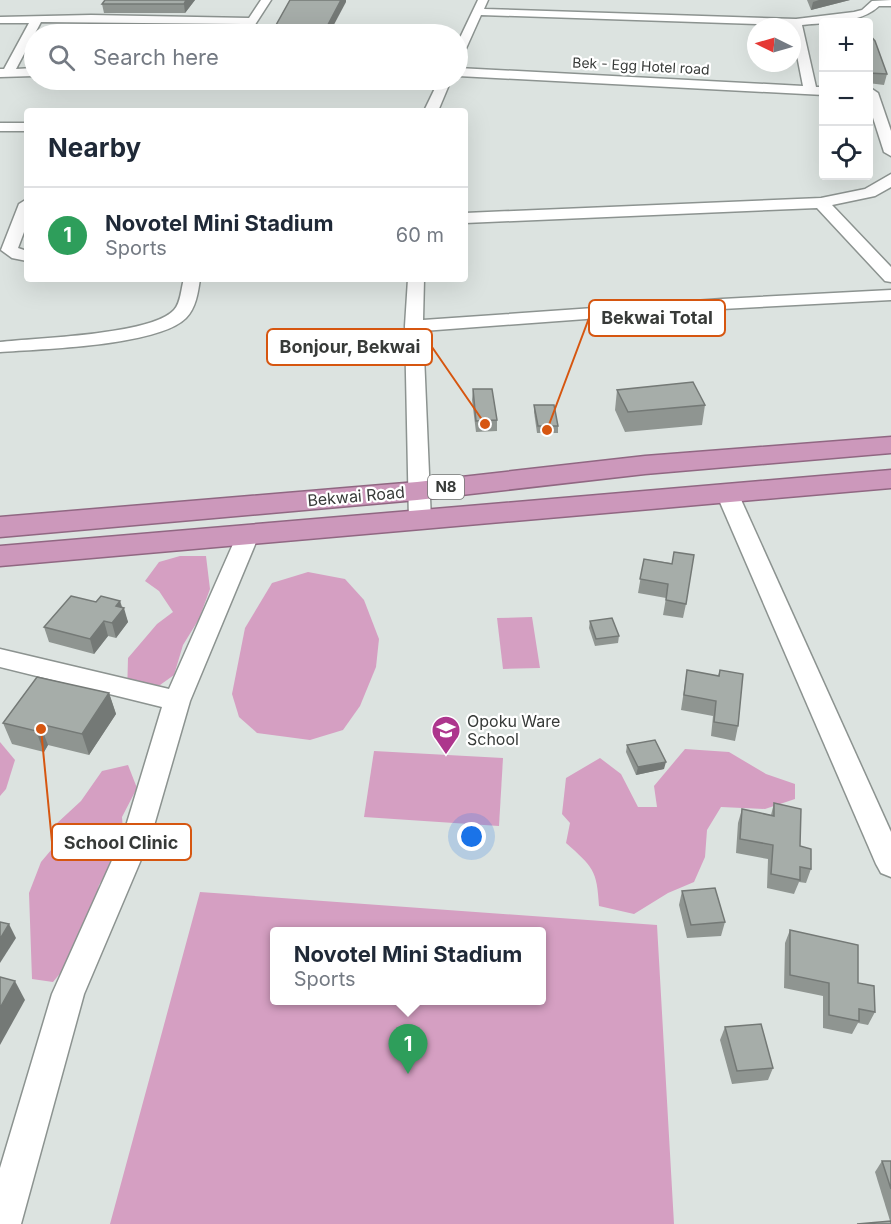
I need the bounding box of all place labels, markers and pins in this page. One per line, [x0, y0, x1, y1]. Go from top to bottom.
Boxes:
callout: Bekwai Total [589, 300, 725, 336]
callout: Bonjour, Bekwai [267, 329, 432, 365]
place label: Opoku Ware School [467, 711, 560, 749]
school or university icon: Opoku Ware School [430, 714, 462, 756]
callout: School Clinic [52, 824, 191, 860]
pin: 1 [388, 1024, 428, 1074]

